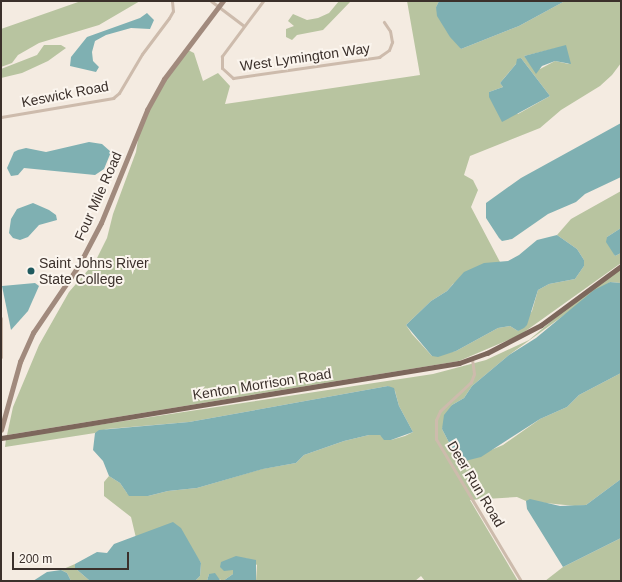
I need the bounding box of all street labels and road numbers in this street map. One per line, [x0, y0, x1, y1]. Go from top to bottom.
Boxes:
street label: West Lymington Way [239, 40, 371, 74]
street label: Keswick Road [20, 77, 110, 111]
street label: Four Mile Road [71, 149, 125, 243]
street label: Kenton Morrison Road [192, 365, 332, 403]
street label: Deer Run Road [444, 438, 508, 530]

